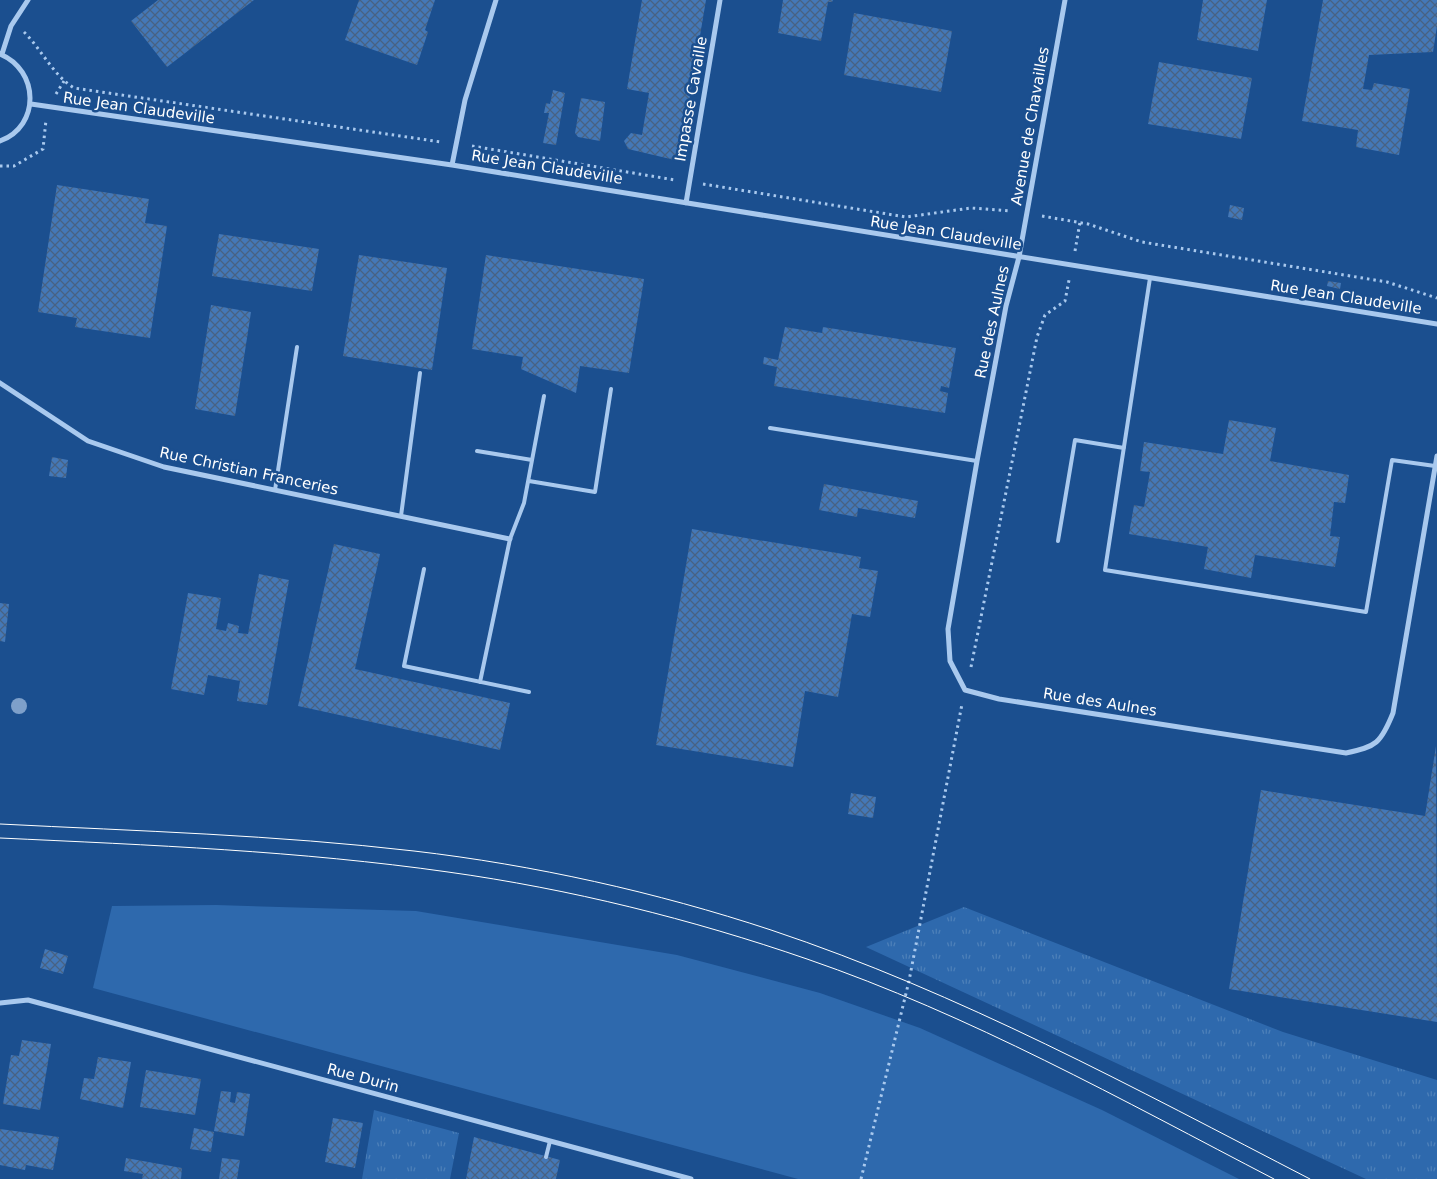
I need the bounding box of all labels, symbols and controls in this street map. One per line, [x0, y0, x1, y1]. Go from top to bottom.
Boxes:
street label: Impasse Cavaille [671, 35, 711, 163]
street label: Avenue de Chavailles [1007, 45, 1053, 207]
street label: Rue Jean Claudeville [62, 88, 216, 128]
street label: Rue Jean Claudeville [470, 146, 624, 188]
street label: Rue Jean Claudeville [869, 212, 1023, 254]
street label: Rue des Aulnes [971, 264, 1013, 380]
street label: Rue Jean Claudeville [1269, 276, 1423, 318]
street label: Rue Christian Franceries [158, 443, 340, 499]
street label: Rue des Aulnes [1042, 684, 1158, 720]
street label: Rue Durin [325, 1060, 401, 1096]

